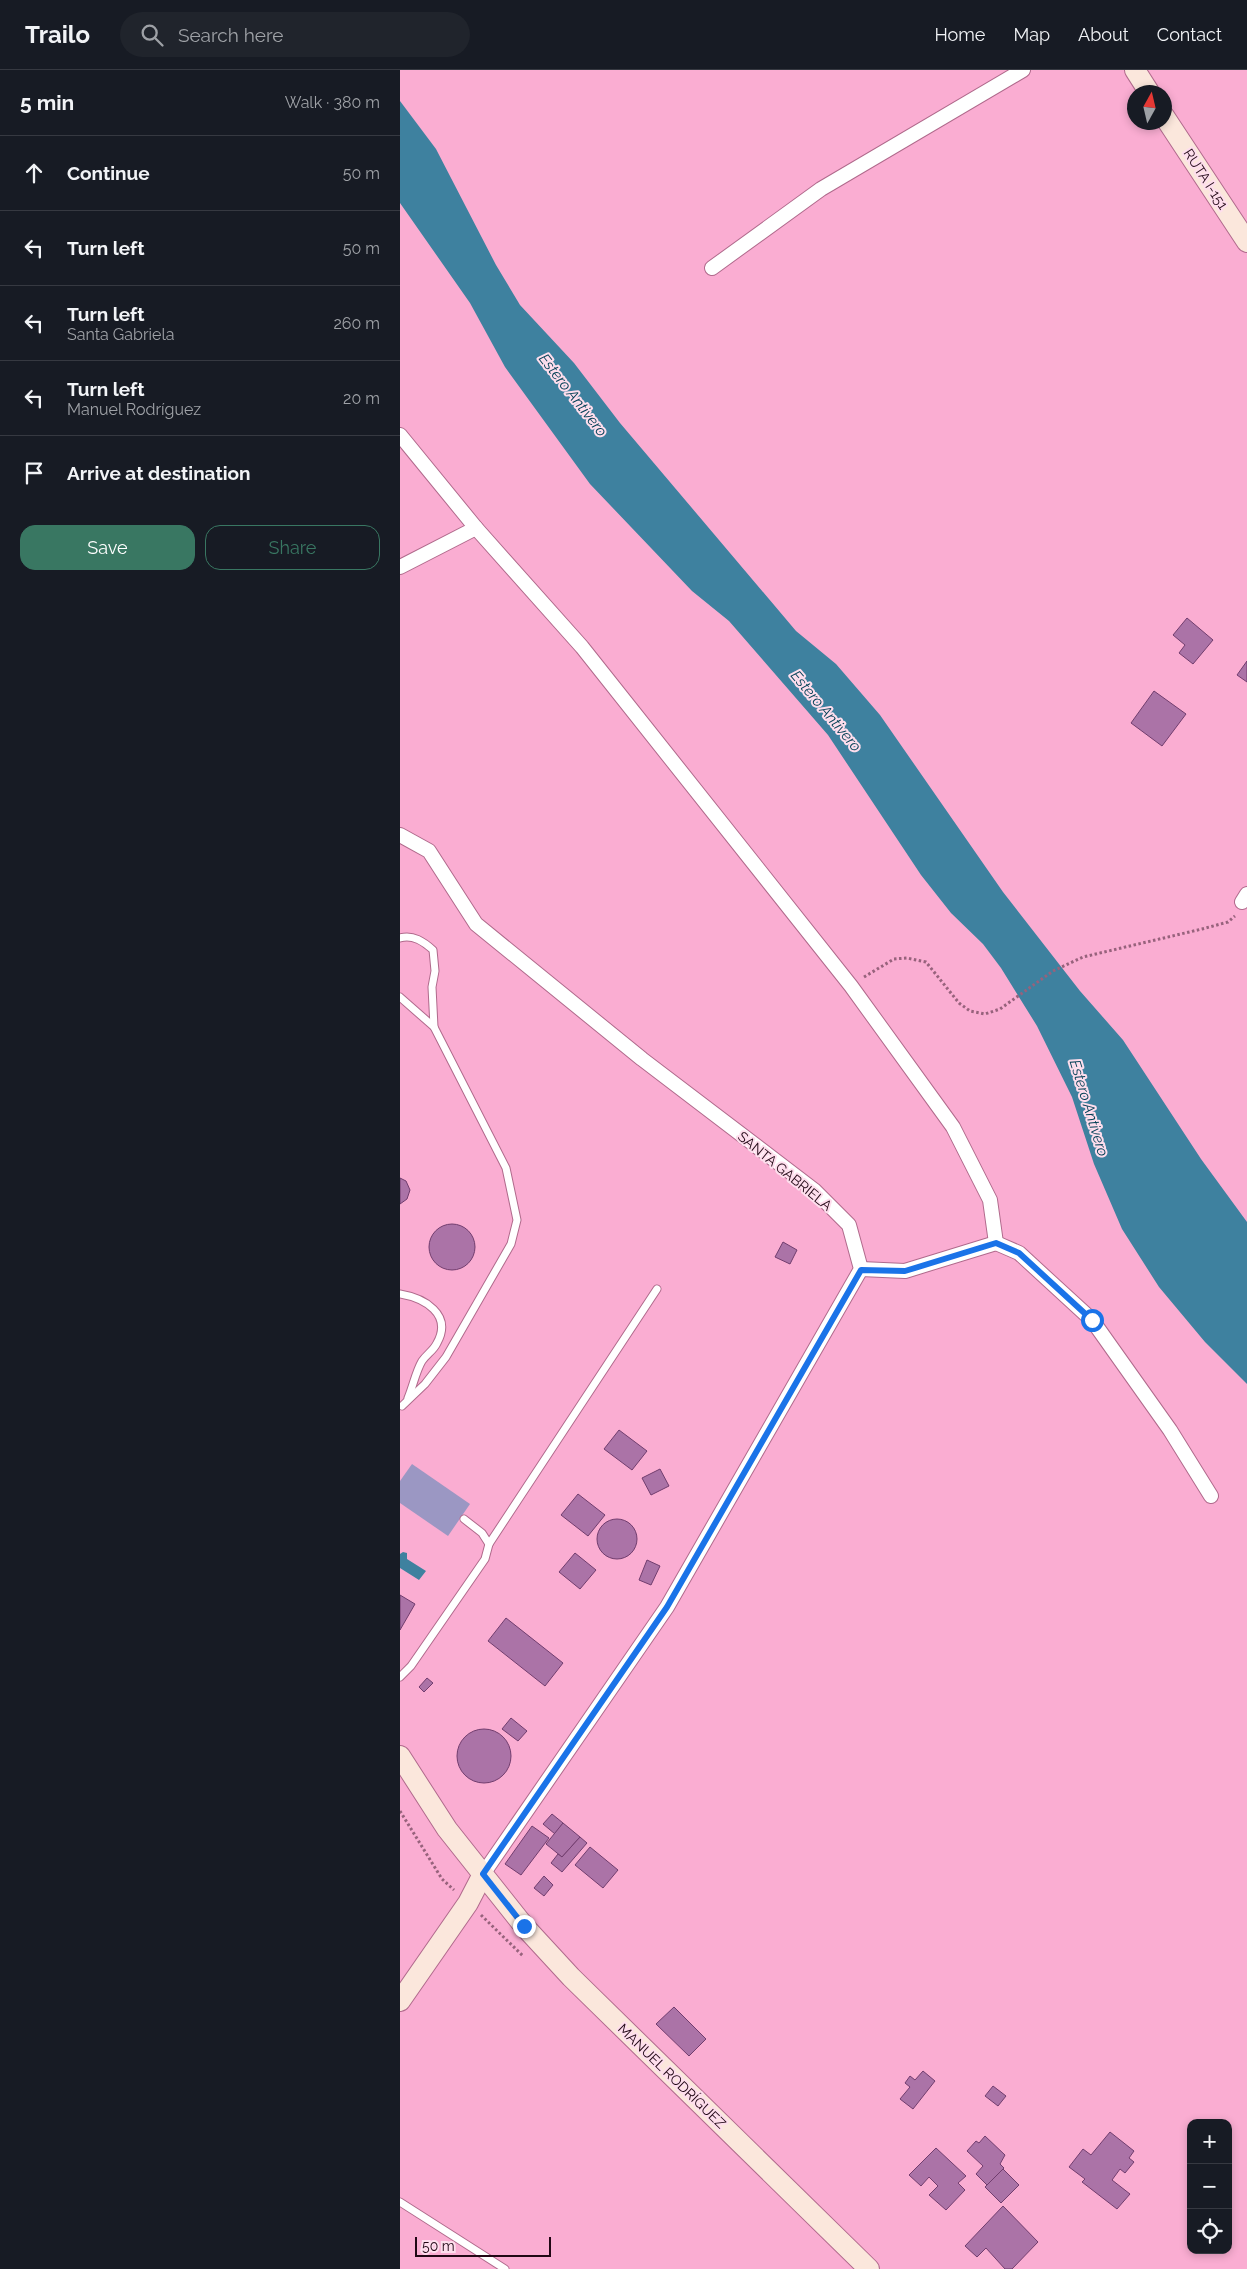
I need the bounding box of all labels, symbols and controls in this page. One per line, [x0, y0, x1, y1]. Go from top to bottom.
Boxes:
search box [120, 12, 470, 57]
text: Trailo [25, 20, 90, 49]
icon: search [138, 21, 166, 49]
text: Search here [178, 24, 283, 46]
text: Home [934, 24, 985, 45]
text: Map [1013, 24, 1050, 45]
text: About [1078, 24, 1129, 45]
text: Contact [1157, 24, 1222, 45]
north arrow [1127, 85, 1172, 130]
text: 5 min [20, 90, 74, 115]
text: Walk · 380 m [285, 93, 380, 112]
street label: RUTA I-151 [1181, 146, 1231, 212]
icon: ahead [20, 159, 48, 187]
text: Continue [67, 162, 150, 184]
text: 50 m [343, 164, 380, 183]
icon: left [20, 234, 48, 262]
text: Turn left [67, 237, 144, 259]
text: 50 m [343, 239, 380, 258]
text: Turn left [67, 303, 144, 325]
icon: left [20, 309, 48, 337]
text: 260 m [333, 314, 380, 333]
text: Santa Gabriela [67, 325, 174, 344]
water label: Estero Antivero [535, 350, 611, 440]
text: Turn left [67, 378, 144, 400]
icon: left [20, 384, 48, 412]
text: 20 m [343, 389, 380, 408]
text: Manuel Rodríguez [67, 400, 201, 419]
icon: arrive [20, 459, 48, 487]
text: Arrive at destination [67, 462, 251, 484]
button: Save [20, 525, 195, 570]
button: Share [205, 525, 380, 570]
water label: Estero Antivero [787, 667, 865, 755]
water label: Estero Antivero [1066, 1057, 1112, 1159]
street label: SANTA GABRIELA [735, 1128, 836, 1214]
route start [1081, 1309, 1104, 1332]
route end [513, 1915, 536, 1938]
street label: MANUEL RODRÍGUEZ [615, 2020, 730, 2132]
map controls [1187, 2119, 1232, 2254]
button: + [1187, 2119, 1232, 2164]
button: − [1187, 2164, 1232, 2209]
button: locate [1187, 2209, 1232, 2254]
scale bar [415, 2234, 551, 2257]
text: 50 m [422, 2238, 455, 2254]

